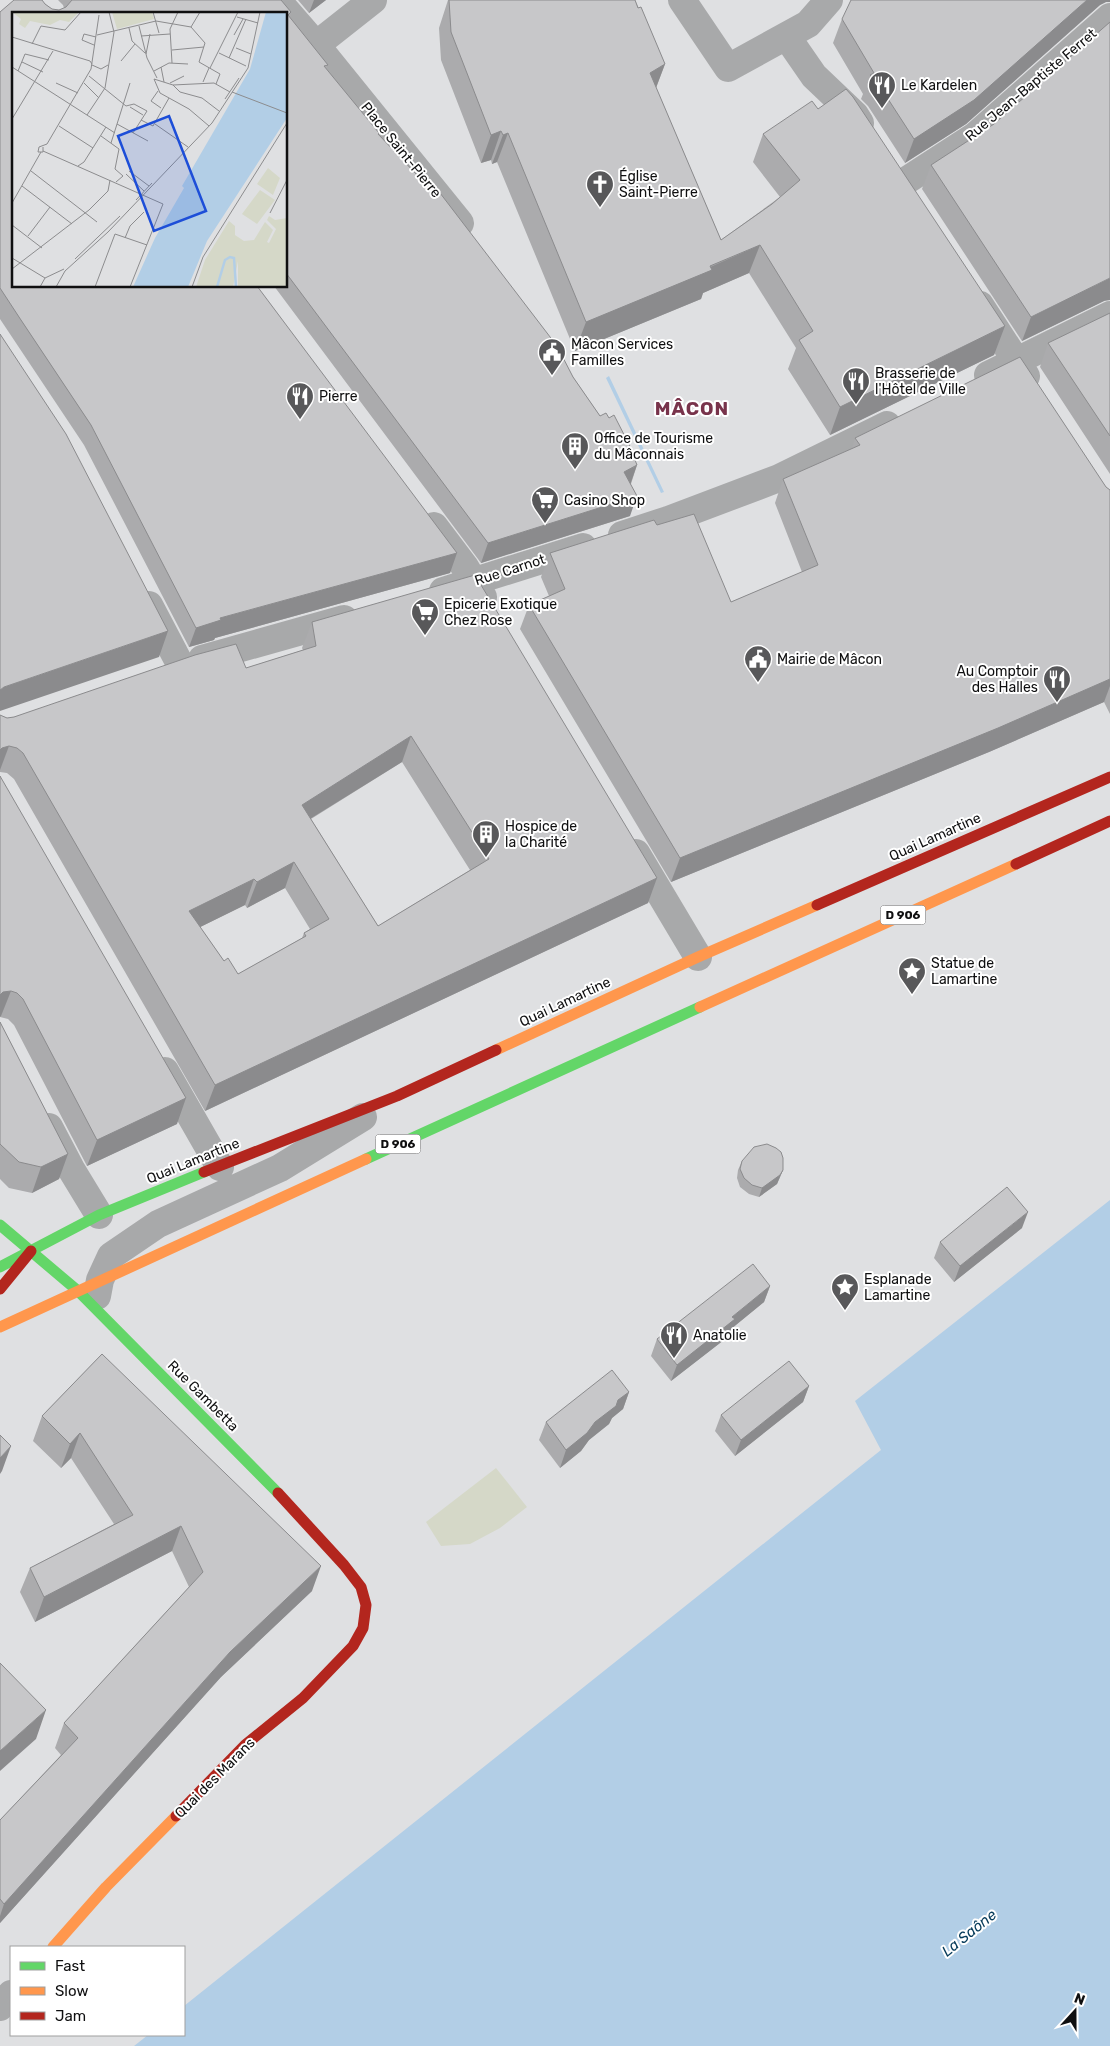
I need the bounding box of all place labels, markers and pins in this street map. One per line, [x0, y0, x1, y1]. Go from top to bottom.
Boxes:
restaurant icon: Le Kardelen [867, 70, 897, 109]
place label: Le Kardelen [901, 77, 977, 94]
place label: Église Saint-Pierre [619, 167, 698, 201]
church icon: Église Saint-Pierre [585, 169, 615, 208]
place label: Mâcon Services Familles [571, 336, 673, 369]
public building icon: Mâcon Services Familles [537, 337, 567, 376]
place label: Brasserie de l'Hôtel de Ville [875, 365, 966, 398]
restaurant icon: Brasserie de l'Hôtel de Ville [841, 366, 871, 405]
restaurant icon: Pierre [285, 381, 315, 420]
place label: Pierre [319, 388, 358, 405]
place label: Office de Tourisme du Mâconnais [594, 430, 713, 463]
building icon: Office de Tourisme du Mâconnais [560, 431, 590, 470]
supermarket icon: Casino Shop [530, 485, 560, 524]
place label: Casino Shop [564, 492, 645, 509]
place label: Epicerie Exotique Chez Rose [444, 596, 557, 629]
supermarket icon: Epicerie Exotique Chez Rose [410, 597, 440, 636]
public building icon: Mairie de Mâcon [743, 644, 773, 683]
place label: Mairie de Mâcon [777, 651, 882, 668]
place label: Au Comptoir des Halles [957, 663, 1039, 696]
restaurant icon: Au Comptoir des Halles [1042, 664, 1072, 703]
place label: Hospice de la Charité [505, 818, 577, 851]
building icon: Hospice de la Charité [471, 819, 501, 858]
place label: Statue de Lamartine [931, 955, 997, 988]
place icon: Statue de Lamartine [897, 956, 927, 995]
place label: Esplanade Lamartine [864, 1271, 932, 1304]
place icon: Esplanade Lamartine [830, 1272, 860, 1311]
restaurant icon: Anatolie [659, 1320, 689, 1359]
place label: Anatolie [693, 1327, 747, 1344]

